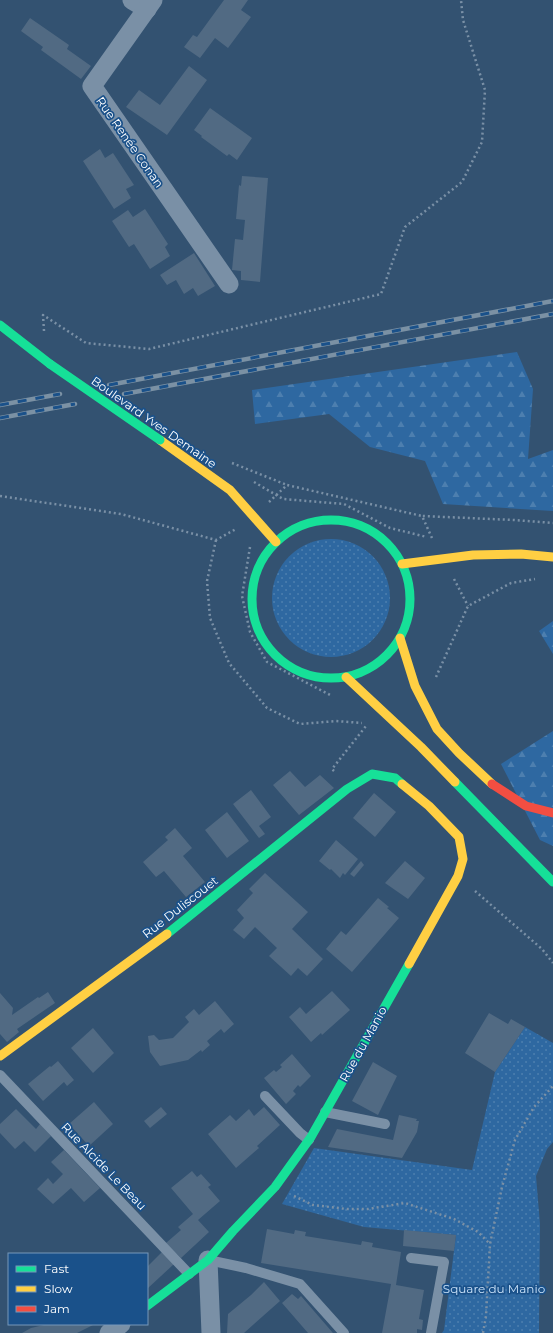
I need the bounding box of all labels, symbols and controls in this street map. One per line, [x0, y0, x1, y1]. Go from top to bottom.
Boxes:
street label: Rue Renée Conan [93, 94, 167, 190]
street label: Boulevard Yves Demaine [88, 373, 220, 471]
street label: Rue Duliscouet [139, 873, 221, 941]
street label: Rue du Manio [336, 1004, 390, 1084]
street label: Rue Alcide Le Beau [58, 1119, 150, 1213]
legend [8, 1253, 148, 1325]
text: Fast [44, 1261, 69, 1276]
text: Slow [44, 1281, 73, 1296]
park label: Square du Manio [443, 1281, 545, 1296]
text: Jam [43, 1301, 70, 1316]

